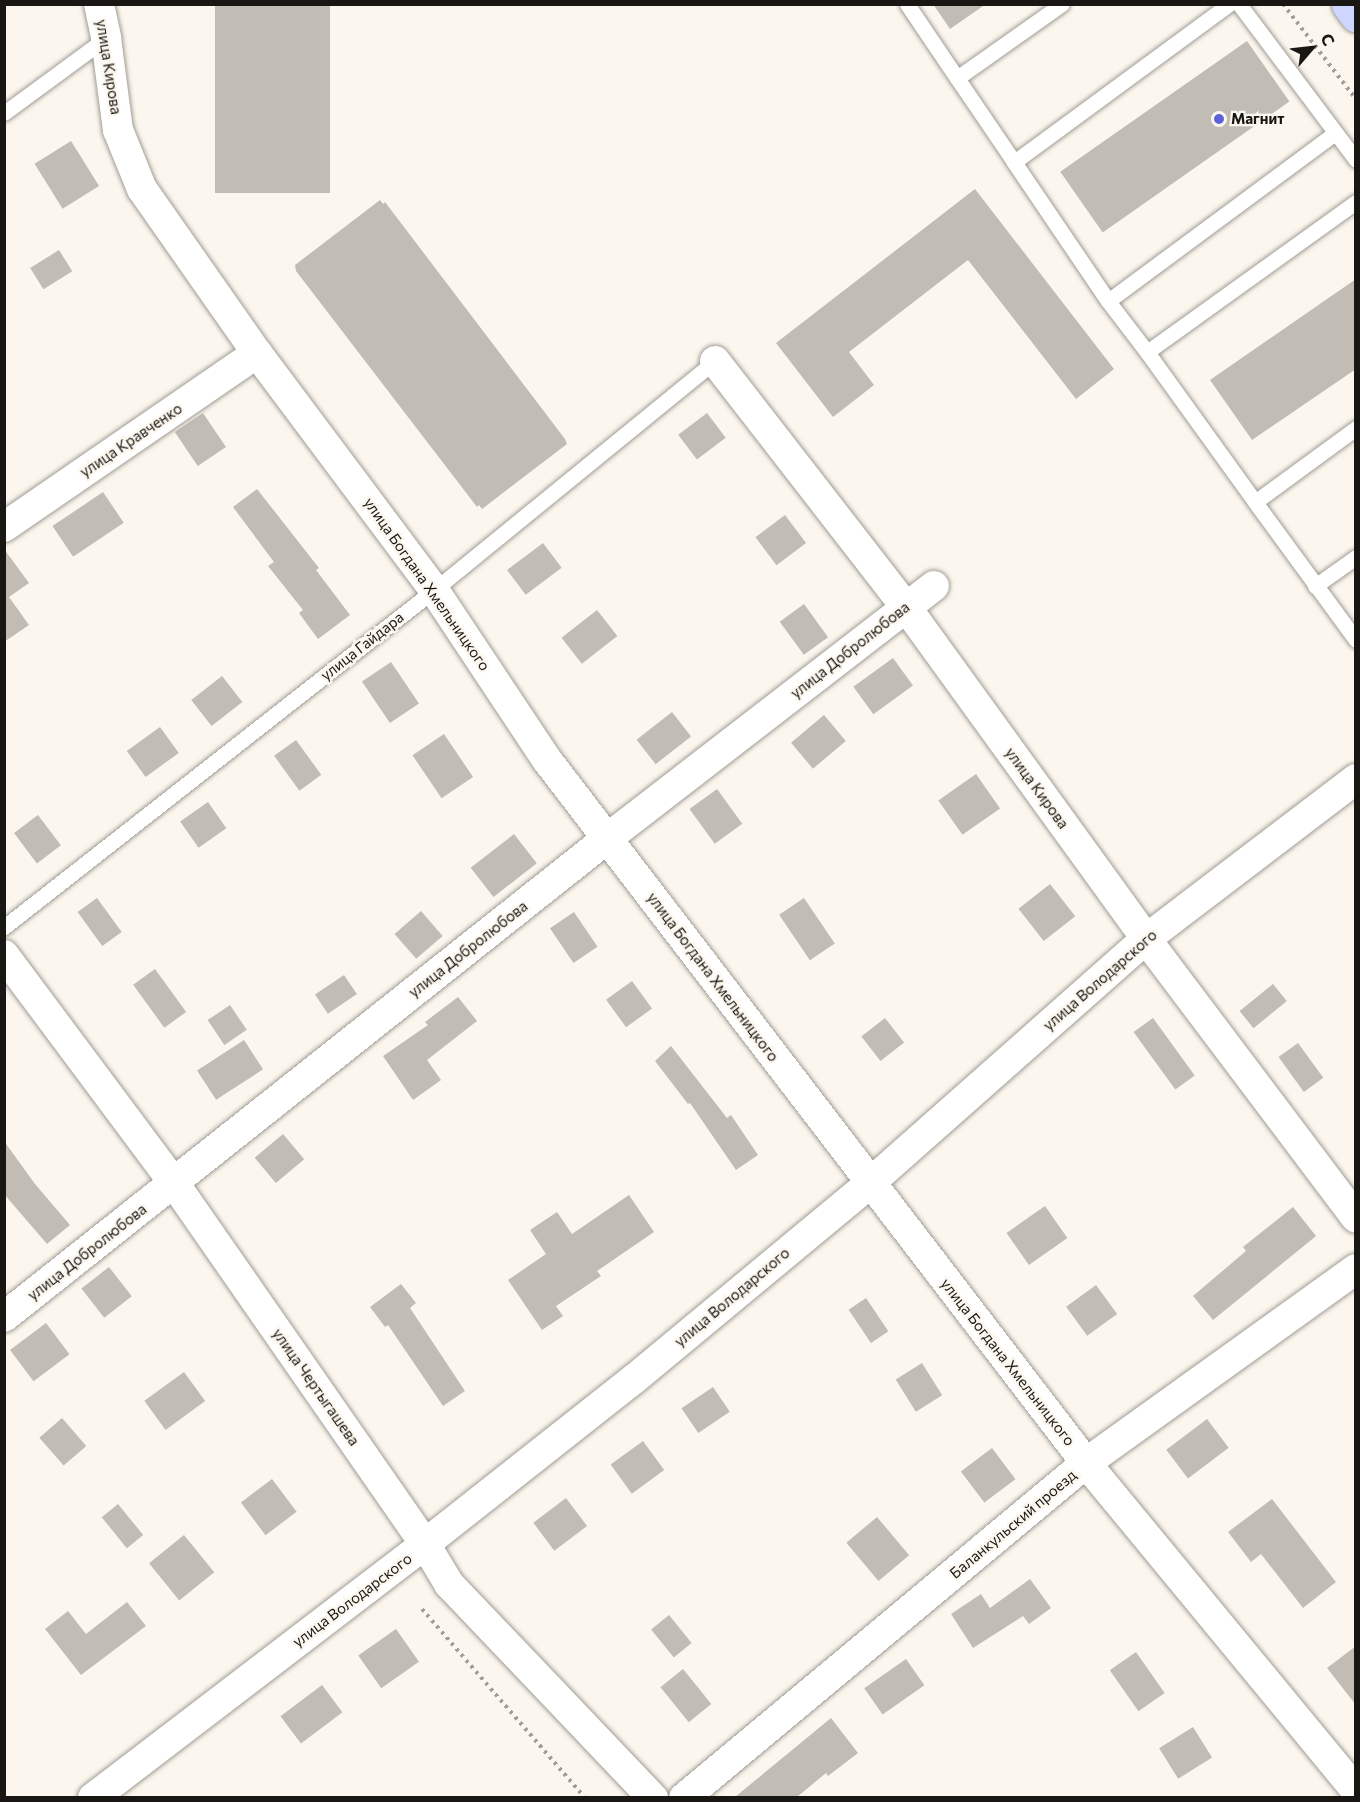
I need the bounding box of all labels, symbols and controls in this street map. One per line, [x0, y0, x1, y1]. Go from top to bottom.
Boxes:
street label: улица Кирова [93, 18, 125, 116]
north arrow [1282, 18, 1342, 78]
text: С [1317, 30, 1339, 49]
place label: Магнит [1231, 110, 1284, 128]
marker: Магнит [1212, 112, 1226, 126]
street label: улица Кравченко [76, 399, 186, 481]
street label: улица Богдана Хмельницкого [360, 494, 494, 674]
street label: улица Добролюбова [787, 598, 913, 702]
street label: улица Гайдара [317, 608, 407, 684]
street label: улица Кирова [1001, 744, 1073, 832]
street label: улица Богдана Хмельницкого [643, 889, 783, 1065]
street label: улица Добролюбова [405, 897, 531, 1001]
street label: улица Володарского [1039, 926, 1161, 1034]
street label: улица Добролюбова [24, 1200, 150, 1304]
street label: улица Володарского [671, 1244, 793, 1350]
street label: улица Богдана Хмельницкого [937, 1275, 1079, 1449]
street label: улица Чертыгашева [269, 1325, 363, 1449]
street label: Баланкульский проезд [946, 1466, 1080, 1582]
street label: улица Володарского [289, 1549, 415, 1651]

